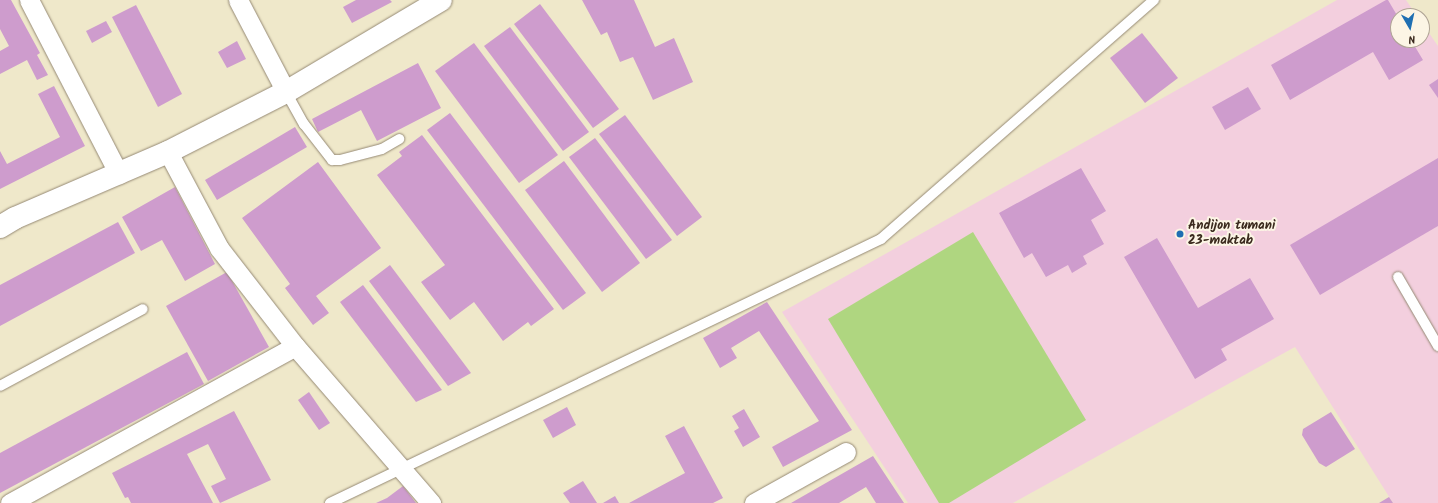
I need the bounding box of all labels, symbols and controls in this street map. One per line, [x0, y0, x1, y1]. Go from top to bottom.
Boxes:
north arrow [1390, 8, 1430, 48]
text: N [1407, 29, 1417, 48]
place label: Andijon tumani 23-maktab [1188, 219, 1275, 250]
marker: Andijon tumani 23-maktab [1175, 229, 1185, 239]

